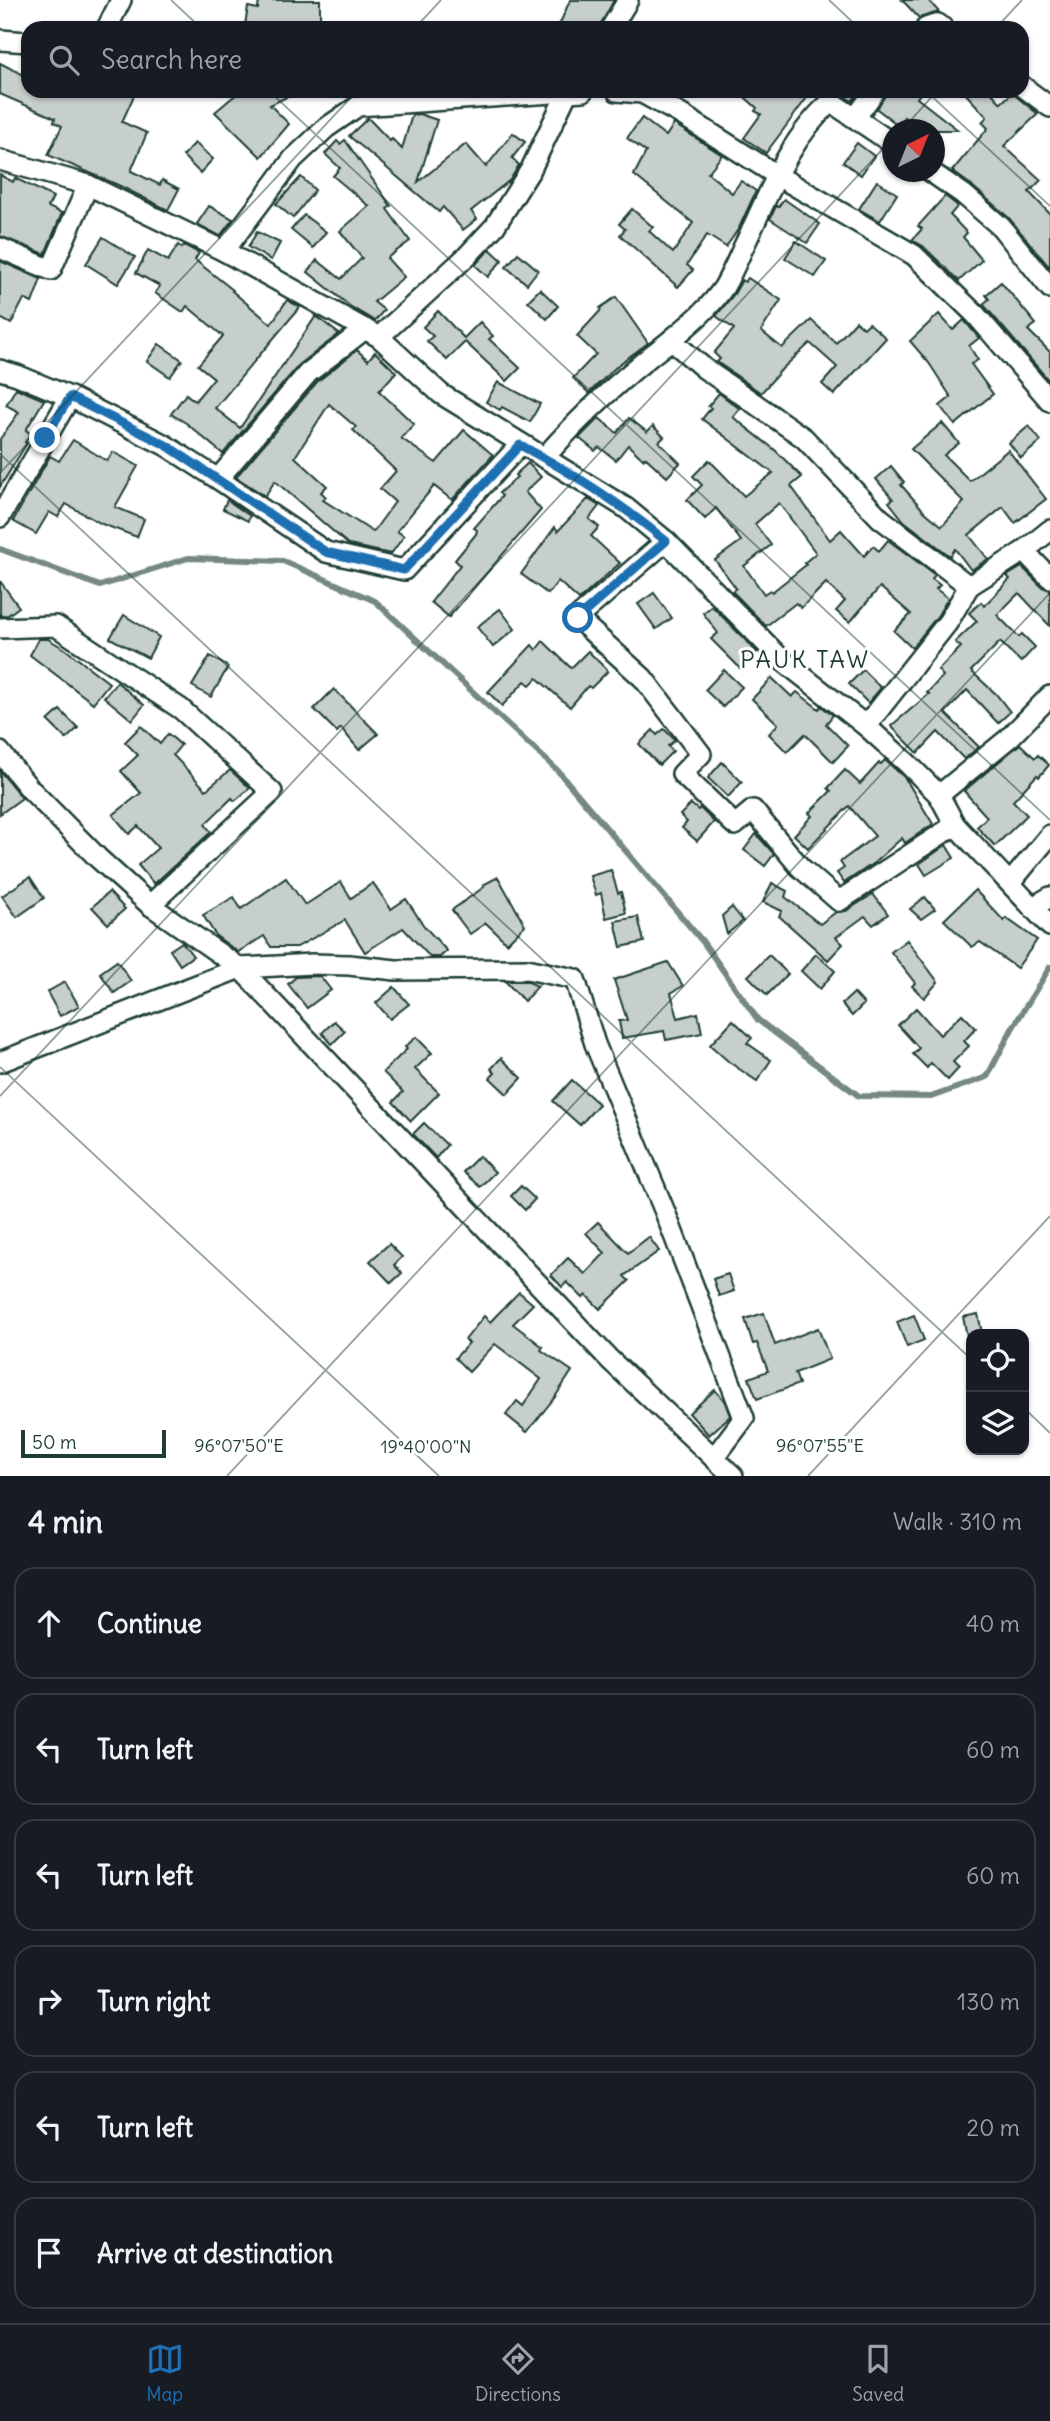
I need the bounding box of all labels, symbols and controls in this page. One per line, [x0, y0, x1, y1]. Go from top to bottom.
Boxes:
search box [21, 21, 1029, 98]
icon: search [45, 41, 83, 79]
text: Search here [101, 43, 242, 76]
north arrow [882, 119, 945, 182]
route end [29, 422, 60, 453]
route start [562, 602, 593, 633]
district label: PAUK TAW [740, 644, 870, 674]
map controls [966, 1329, 1029, 1455]
button: locate [966, 1329, 1029, 1392]
button: layers [966, 1392, 1029, 1455]
scale bar [21, 1427, 166, 1459]
text: 50 m [32, 1430, 77, 1454]
text: 96°07'50"E [194, 1434, 284, 1457]
text: 96°07'55"E [776, 1434, 864, 1457]
text: 19°40'00"N [380, 1435, 472, 1458]
text: 4 min [28, 1503, 103, 1541]
text: Walk · 310 m [893, 1507, 1022, 1536]
icon: ahead [30, 1604, 68, 1642]
text: Continue [97, 1607, 202, 1640]
text: 40 m [966, 1609, 1020, 1638]
icon: left [30, 1730, 68, 1768]
text: Turn left [97, 1733, 193, 1766]
text: 60 m [966, 1735, 1020, 1764]
icon: left [30, 1856, 68, 1894]
text: Turn left [97, 1859, 193, 1892]
text: 60 m [966, 1861, 1020, 1890]
icon: right [30, 1982, 68, 2020]
text: Turn right [97, 1985, 210, 2018]
text: 130 m [957, 1987, 1020, 2016]
icon: left [30, 2108, 68, 2146]
text: Turn left [97, 2111, 193, 2144]
text: 20 m [967, 2113, 1020, 2142]
icon: arrive [30, 2234, 68, 2272]
text: Arrive at destination [97, 2237, 333, 2270]
tab: Map [146, 2340, 184, 2406]
tab: Directions [475, 2340, 561, 2406]
tab: Saved [852, 2340, 904, 2406]

